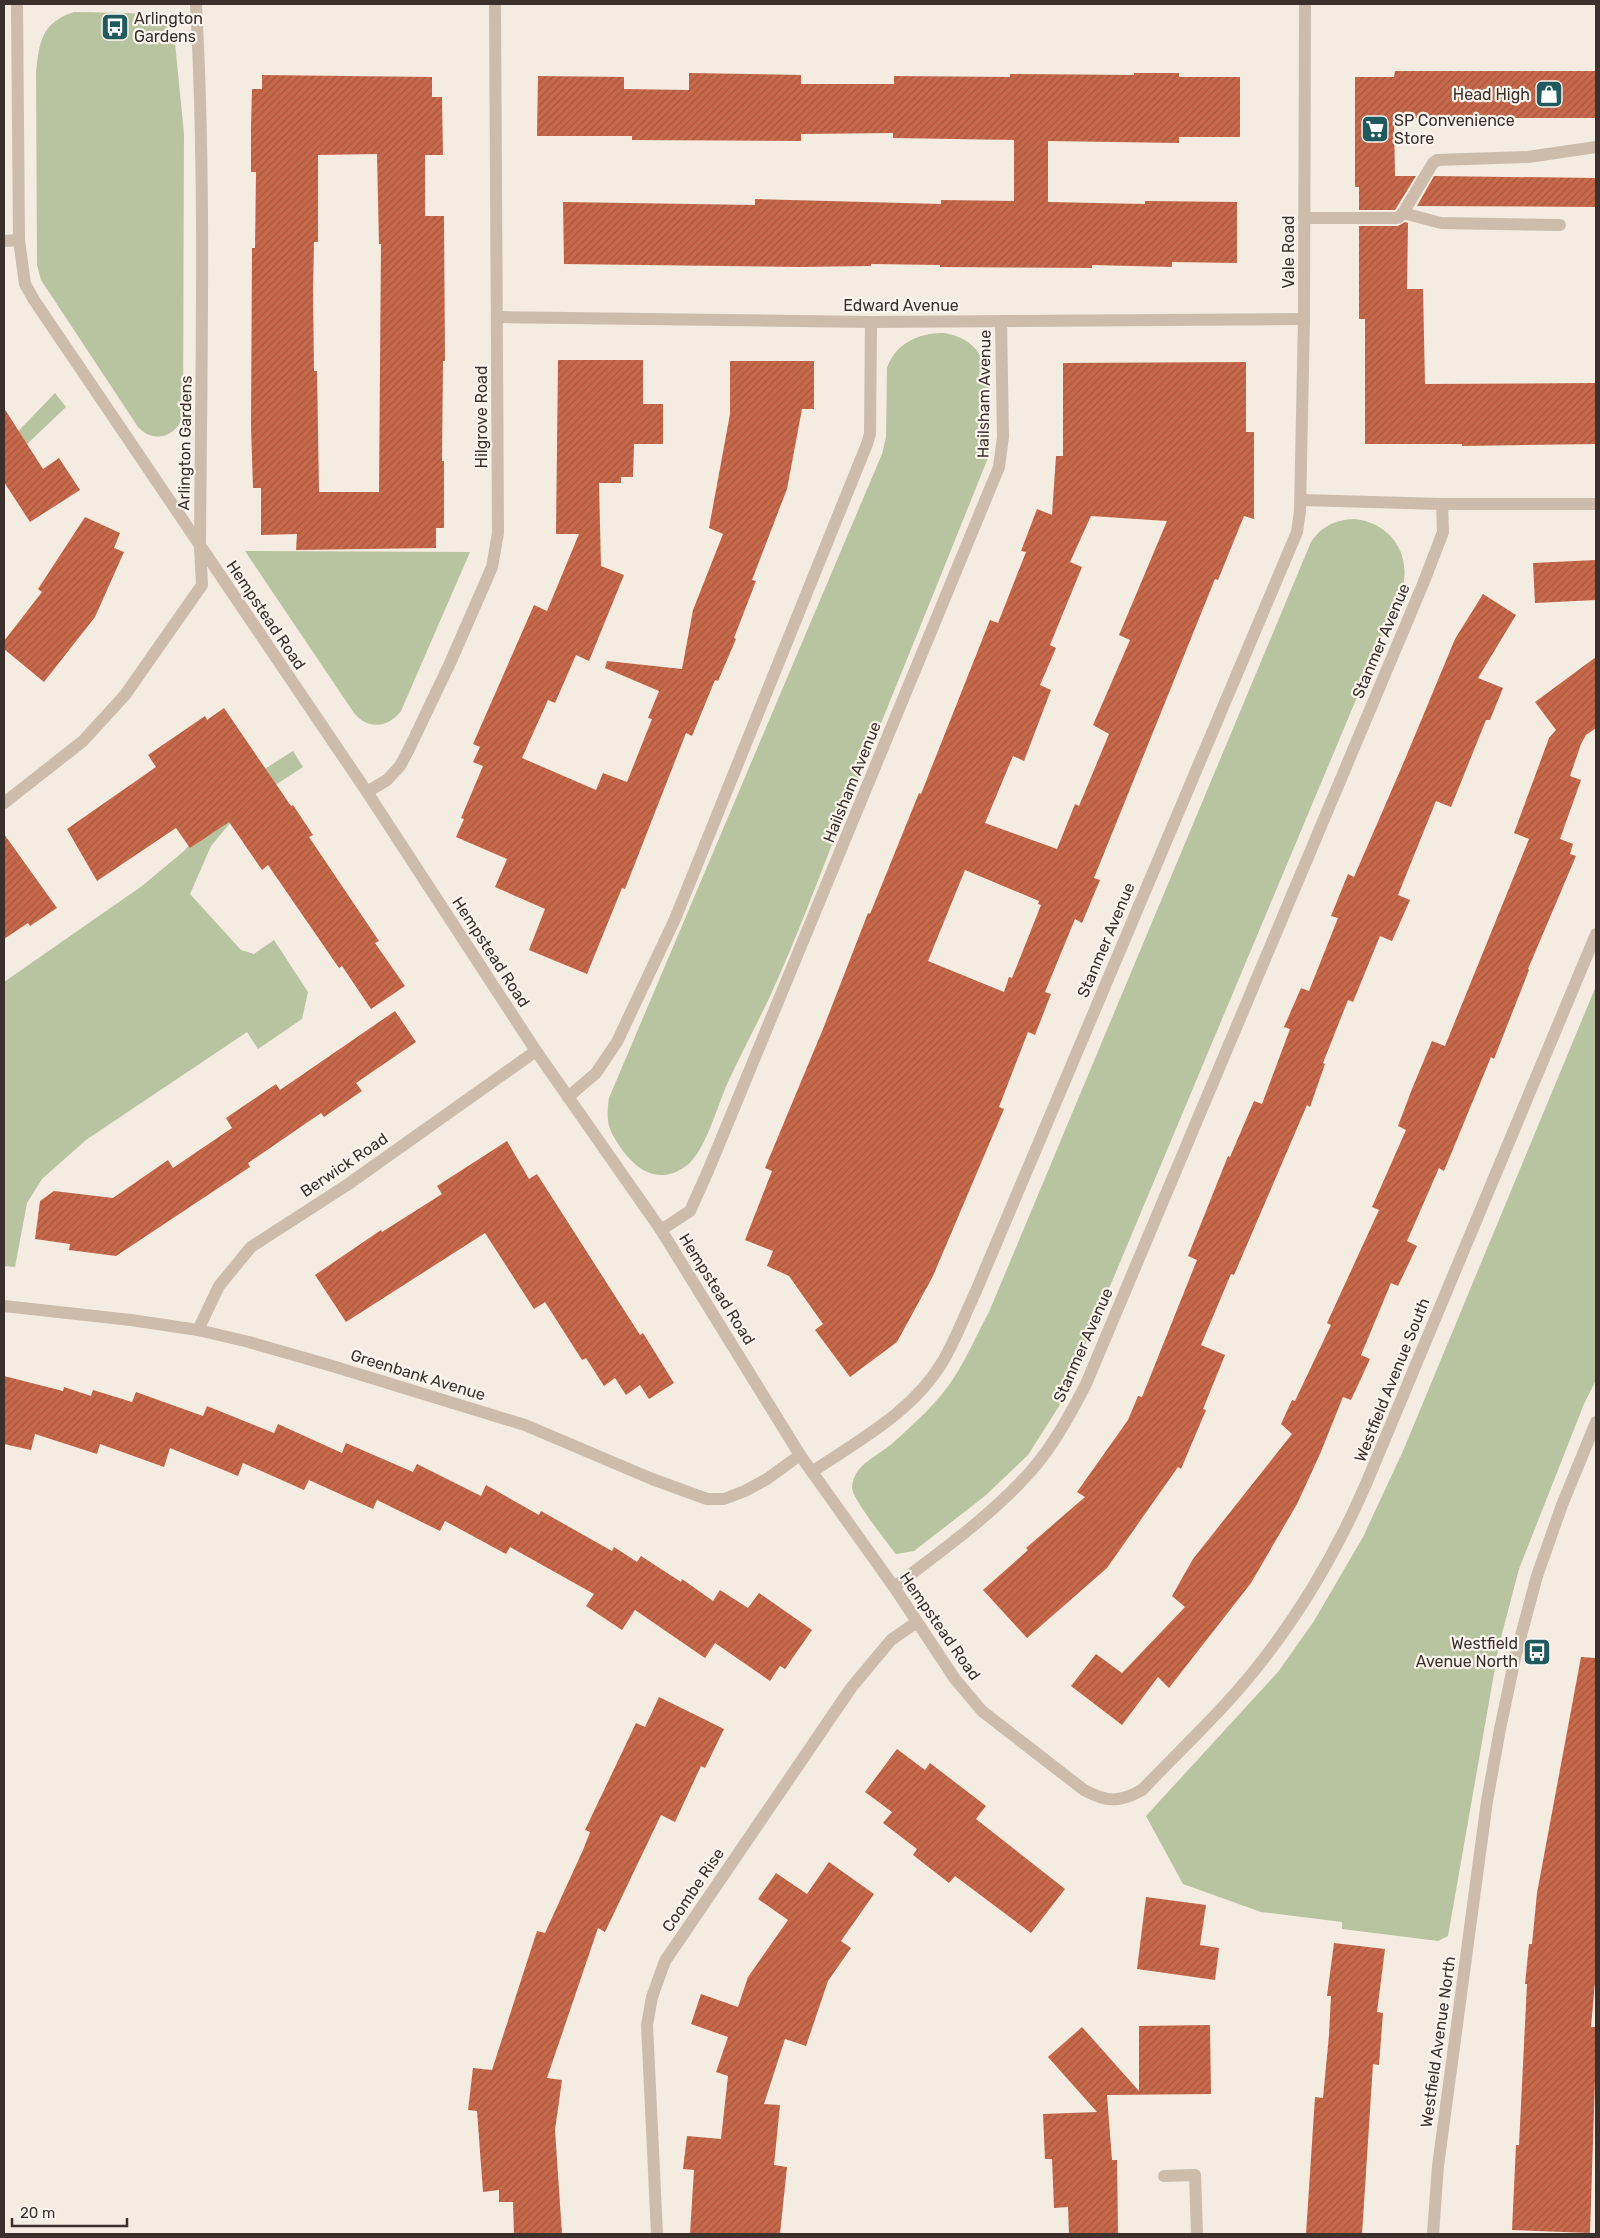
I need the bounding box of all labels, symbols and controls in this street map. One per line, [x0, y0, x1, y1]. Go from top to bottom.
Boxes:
place label: Arlington Gardens [134, 9, 203, 46]
bus stop icon: Arlington Gardens [100, 12, 130, 42]
shop icon: Head High [1534, 79, 1564, 109]
place label: Head High [1453, 85, 1530, 104]
place label: SP Convenience Store [1394, 111, 1515, 148]
supermarket icon: SP Convenience Store [1360, 114, 1390, 144]
street label: Vale Road [1279, 215, 1298, 289]
street label: Edward Avenue [843, 296, 959, 315]
street label: Hailsham Avenue [973, 330, 995, 458]
street label: Hilgrove Road [472, 366, 491, 468]
street label: Arlington Gardens [174, 375, 196, 511]
street label: Hempstead Road [222, 557, 310, 673]
street label: Stanmer Avenue [1348, 581, 1414, 701]
street label: Hailsham Avenue [819, 719, 885, 845]
street label: Stanmer Avenue [1073, 880, 1139, 1000]
street label: Hempstead Road [448, 893, 534, 1011]
street label: Berwick Road [297, 1129, 391, 1201]
street label: Hempstead Road [675, 1230, 759, 1348]
street label: Stanmer Avenue [1049, 1285, 1117, 1405]
street label: Westfield Avenue South [1350, 1295, 1434, 1465]
street label: Greenbank Avenue [348, 1345, 488, 1405]
street label: Hempstead Road [896, 1568, 984, 1684]
place label: Westfield Avenue North [1416, 1634, 1518, 1671]
bus stop icon: Westfield Avenue North [1522, 1637, 1552, 1667]
street label: Coombe Rise [658, 1844, 728, 1936]
street label: Westfield Avenue North [1417, 1955, 1459, 2129]
scale bar [12, 2196, 128, 2228]
text: 20 m [20, 2204, 55, 2222]

